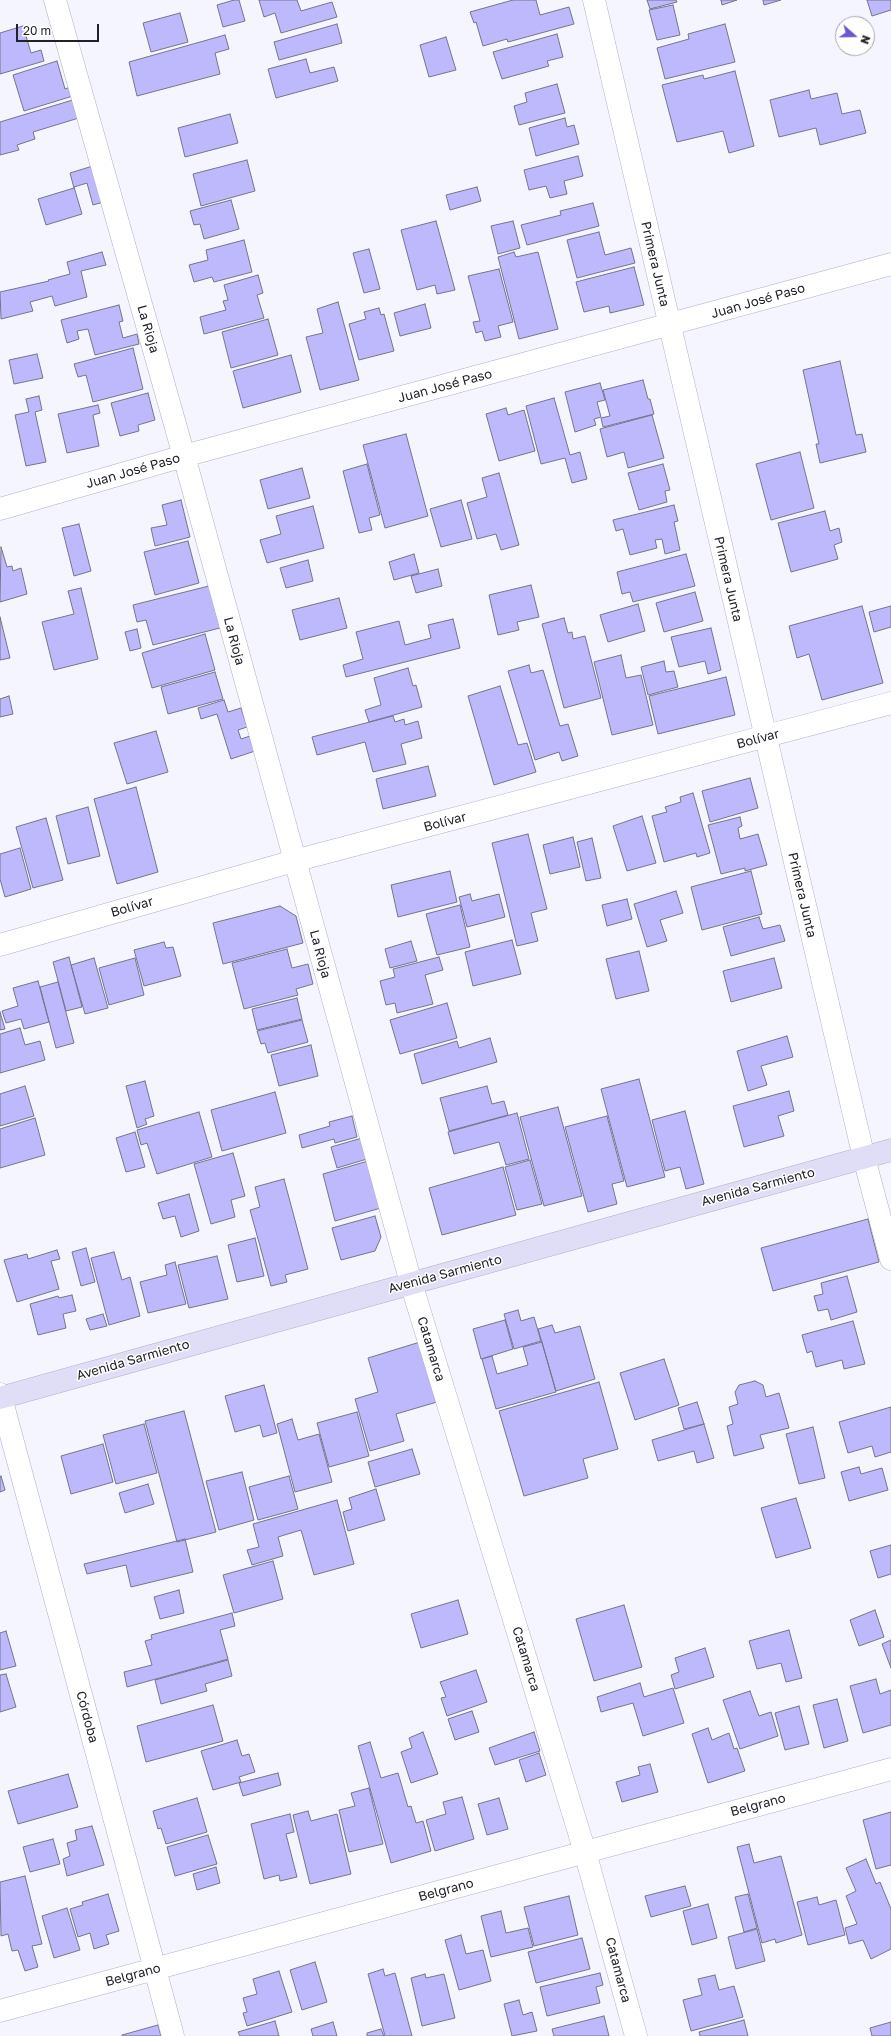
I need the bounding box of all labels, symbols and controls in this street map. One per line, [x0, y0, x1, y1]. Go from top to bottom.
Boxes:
scale bar [18, 16, 101, 42]
north arrow [835, 16, 875, 56]
text: 20 m [23, 23, 51, 38]
text: N [858, 34, 873, 46]
street label: Primera Junta [638, 220, 672, 308]
street label: Juan José Paso [709, 280, 807, 322]
street label: La Rioja [134, 303, 162, 355]
street label: Juan José Paso [396, 366, 494, 406]
street label: Juan José Paso [84, 450, 182, 492]
street label: Primera Junta [711, 535, 745, 623]
street label: La Rioja [220, 615, 248, 667]
street label: Bolívar [735, 726, 781, 752]
street label: Bolívar [422, 809, 468, 835]
street label: Primera Junta [785, 851, 819, 939]
street label: Bolívar [109, 894, 155, 920]
street label: La Rioja [306, 928, 334, 980]
street label: Avenida Sarmiento [700, 1164, 816, 1210]
street label: Avenida Sarmiento [387, 1251, 503, 1297]
street label: Catamarca [414, 1315, 448, 1383]
street label: Avenida Sarmiento [75, 1336, 191, 1384]
street label: Catamarca [509, 1625, 543, 1693]
street label: Córdoba [73, 1690, 101, 1744]
street label: Belgrano [729, 1790, 787, 1820]
street label: Belgrano [417, 1875, 475, 1905]
street label: Catamarca [602, 1936, 634, 2004]
street label: Belgrano [104, 1960, 162, 1990]

